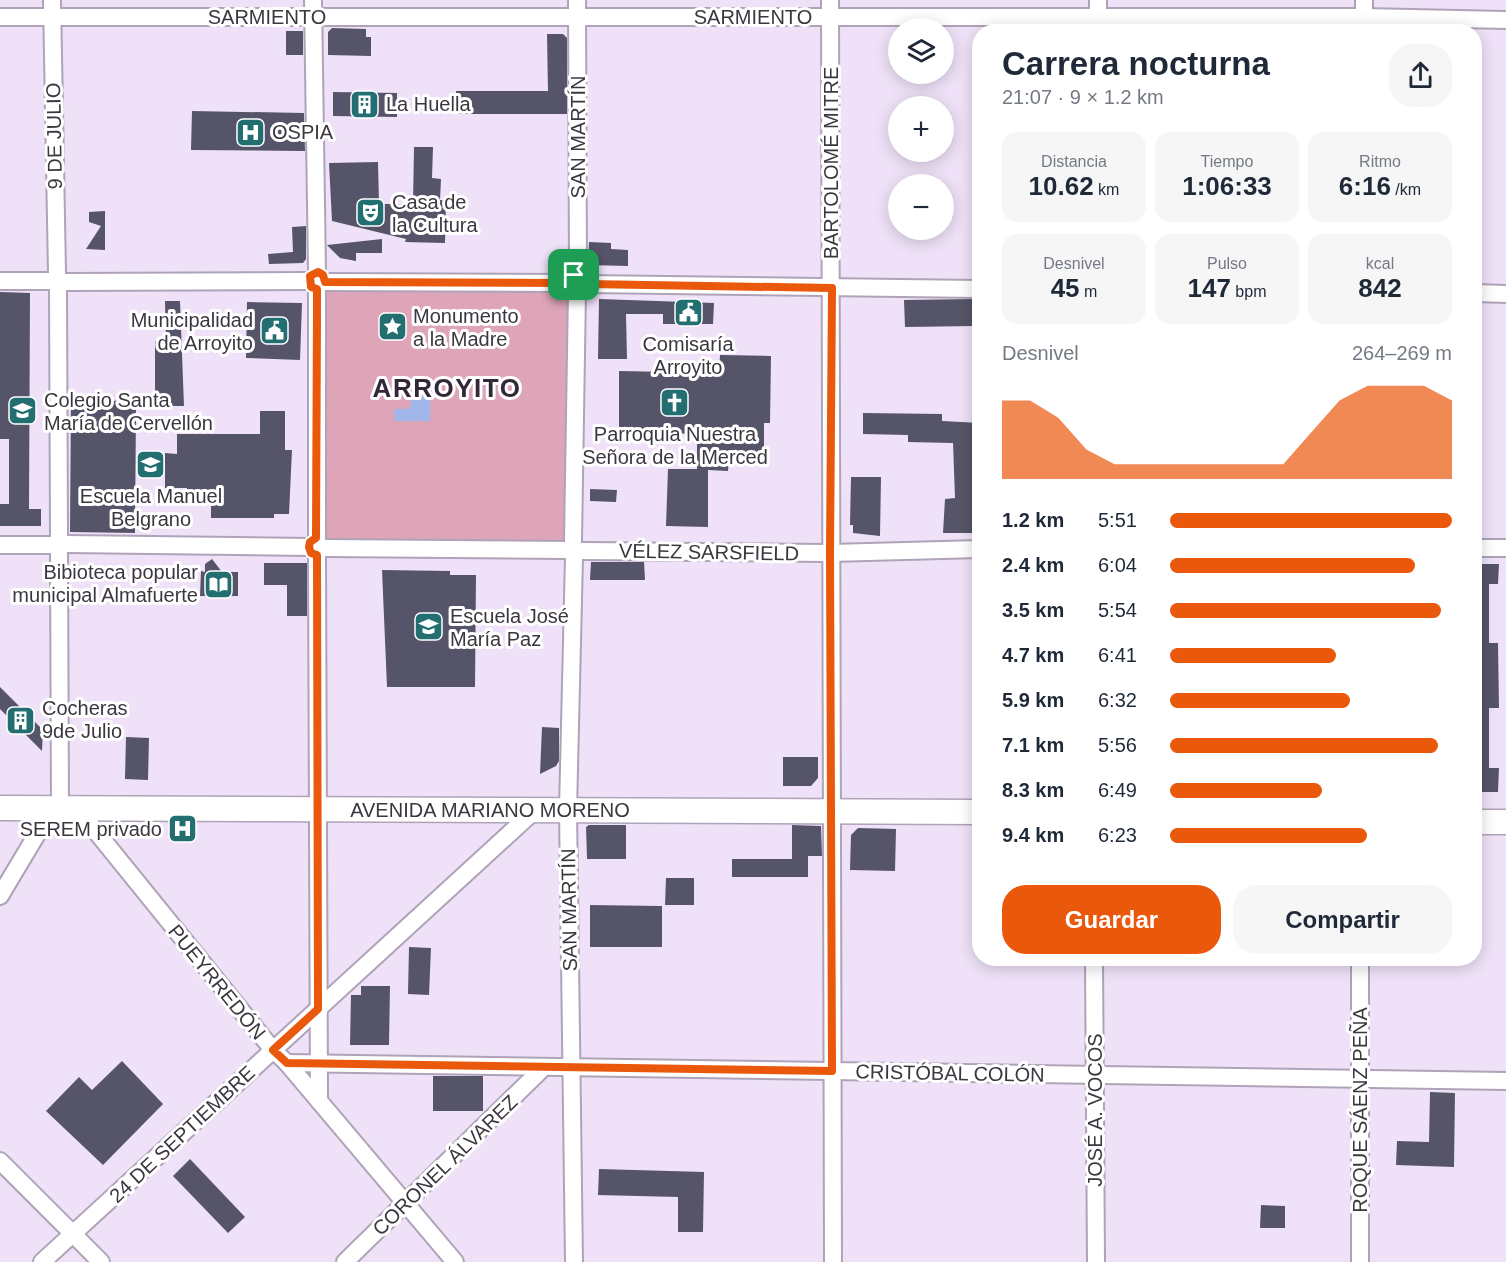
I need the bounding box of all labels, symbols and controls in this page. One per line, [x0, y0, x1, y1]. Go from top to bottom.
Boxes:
street label: SARMIENTO [208, 6, 326, 28]
street label: SARMIENTO [694, 6, 812, 28]
map controls [888, 18, 954, 240]
button: layers [888, 18, 954, 84]
button: share [1389, 44, 1452, 107]
text: Carrera nocturna [1002, 45, 1270, 82]
street label: BARTOLOMÉ MITRE [820, 67, 842, 259]
street label: SAN MARTÍN [567, 76, 589, 198]
street label: 9 DE JULIO [42, 82, 66, 190]
text: 21:07 · 9 × 1.2 km [1002, 86, 1164, 108]
building icon: La Huella [349, 88, 381, 120]
place label: La Huella [386, 93, 471, 115]
button: + [888, 96, 954, 162]
hospital icon: OSPIA [235, 116, 267, 148]
place label: OSPIA [272, 121, 334, 143]
text: Distancia [1041, 153, 1107, 170]
text: Tiempo [1201, 153, 1253, 170]
text: Ritmo [1359, 153, 1401, 170]
text: 10.62 [1029, 171, 1094, 201]
text: 1:06:33 [1182, 171, 1272, 201]
text: 6:16 [1339, 171, 1391, 201]
button: − [888, 174, 954, 240]
text: km [1094, 181, 1119, 198]
text: /km [1391, 181, 1421, 198]
place label: Casa de la Cultura [392, 191, 478, 236]
theatre icon: Casa de la Cultura [355, 197, 387, 229]
pin [548, 249, 599, 300]
text: Desnivel [1043, 255, 1105, 272]
text: Pulso [1207, 255, 1247, 272]
text: kcal [1366, 255, 1394, 272]
icon: arrive [557, 258, 590, 291]
text: 45 [1051, 273, 1080, 303]
text: 147 [1188, 273, 1231, 303]
text: 842 [1358, 273, 1402, 303]
text: m [1080, 283, 1097, 300]
text: bpm [1231, 283, 1266, 300]
public building icon: Comisaría Arroyito [672, 297, 704, 329]
place label: Monumento a la Madre [413, 305, 519, 350]
place label: Municipalidad de Arroyito [131, 309, 253, 354]
place icon: Monumento a la Madre [376, 311, 408, 343]
public building icon: Municipalidad de Arroyito [258, 315, 290, 347]
place label: Comisaría Arroyito [642, 333, 734, 378]
text: Desnivel [1002, 342, 1079, 364]
text: 264–269 m [1352, 342, 1452, 364]
district label: ARROYITO [373, 373, 521, 403]
church icon: Parroquia Nuestra Señora de la Merced [659, 387, 691, 419]
place label: Colegio Santa María de Cervellón [44, 389, 213, 434]
school or university icon: Colegio Santa María de Cervellón [7, 395, 39, 427]
place label: Parroquia Nuestra Señora de la Merced [582, 423, 768, 468]
school or university icon: Escuela Manuel Belgrano [135, 449, 167, 481]
place label: Escuela Manuel Belgrano [80, 485, 222, 530]
text: 1.2 km [1002, 509, 1064, 531]
text: 5:51 [1098, 509, 1137, 531]
street label: VÉLEZ SARSFIELD [619, 539, 799, 565]
text: 2.4 km [1002, 554, 1064, 576]
text: 6:04 [1098, 554, 1137, 576]
place label: Bibioteca popular municipal Almafuerte [12, 561, 198, 606]
library icon: Bibioteca popular municipal Almafuerte [203, 568, 235, 600]
text: 3.5 km [1002, 599, 1064, 621]
text: 5:54 [1098, 599, 1137, 621]
place label: Escuela José María Paz [450, 605, 569, 650]
school or university icon: Escuela José María Paz [413, 611, 445, 643]
text: 4.7 km [1002, 644, 1064, 666]
text: 6:41 [1098, 644, 1137, 666]
text: 5.9 km [1002, 689, 1064, 711]
text: 6:32 [1098, 689, 1137, 711]
place label: Cocheras 9de Julio [42, 697, 128, 742]
building icon: Cocheras 9de Julio [5, 704, 37, 736]
text: 7.1 km [1002, 734, 1064, 756]
text: 5:56 [1098, 734, 1137, 756]
text: 8.3 km [1002, 779, 1064, 801]
text: 6:49 [1098, 779, 1137, 801]
street label: AVENIDA MARIANO MORENO [350, 799, 630, 821]
hospital icon: SEREM privado [167, 813, 199, 845]
place label: SEREM privado [20, 818, 162, 840]
text: 9.4 km [1002, 824, 1064, 846]
text: 6:23 [1098, 824, 1137, 846]
street label: SAN MARTÍN [557, 848, 581, 972]
button: Guardar [1002, 885, 1221, 954]
button: Compartir [1233, 885, 1452, 954]
street label: PUEYRREDÓN [164, 920, 270, 1044]
street label: ROQUE SÁENZ PEÑA [1348, 1007, 1371, 1213]
street label: JOSÉ A. VOCOS [1084, 1033, 1106, 1187]
street label: CRISTÓBAL COLÓN [855, 1060, 1045, 1086]
street label: 24 DE SEPTIEMBRE [105, 1061, 259, 1207]
street label: CORONEL ÁLVAREZ [368, 1090, 522, 1240]

